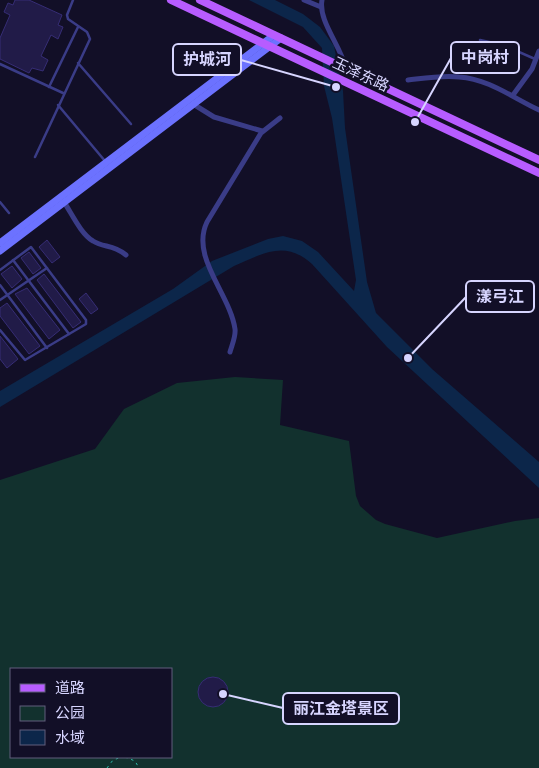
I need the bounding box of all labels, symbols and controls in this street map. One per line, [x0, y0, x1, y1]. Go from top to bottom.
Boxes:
callout: 中岗村 [451, 42, 519, 73]
callout: 护城河 [173, 44, 241, 75]
text: 中岗村 [461, 47, 509, 67]
text: 护城河 [183, 49, 231, 69]
street label: 玉泽东路 [330, 53, 392, 95]
callout: 漾弓江 [466, 281, 534, 312]
text: 漾弓江 [476, 286, 524, 306]
legend [10, 668, 172, 758]
text: 道路 [55, 678, 85, 697]
callout: 丽江金塔景区 [283, 693, 399, 724]
text: 丽江金塔景区 [293, 698, 389, 718]
text: 公园 [55, 703, 85, 722]
text: 水域 [55, 728, 85, 747]

